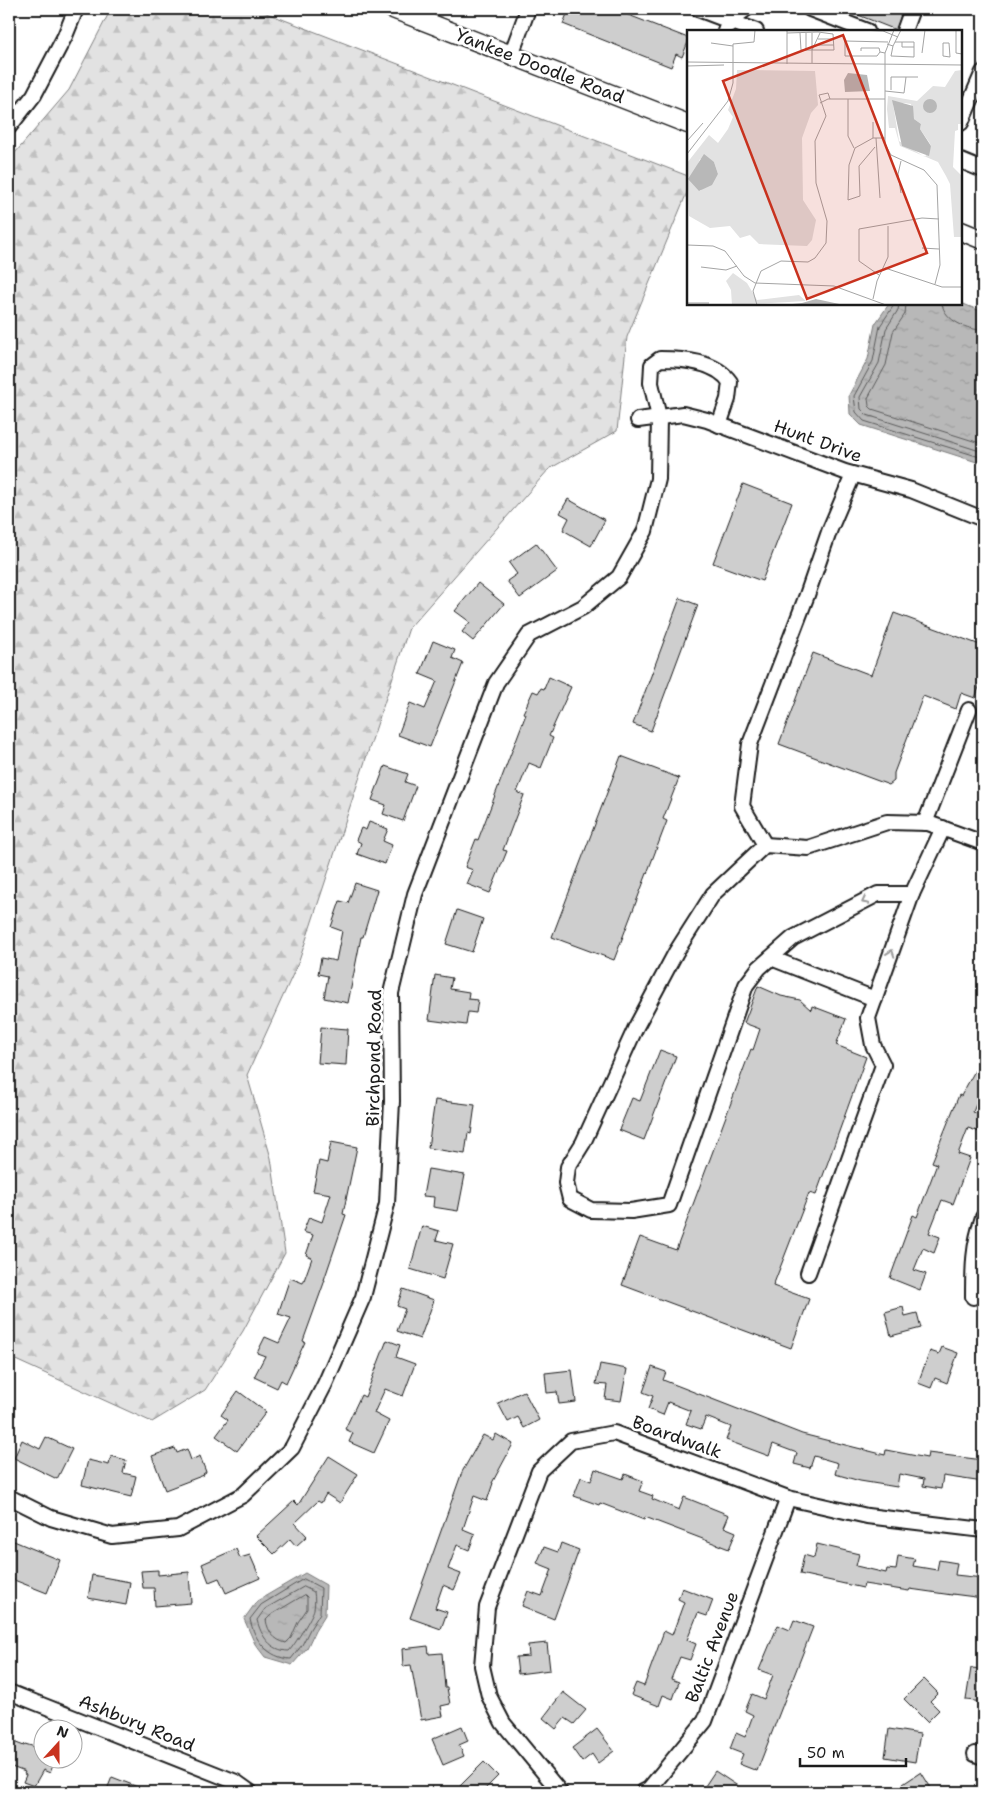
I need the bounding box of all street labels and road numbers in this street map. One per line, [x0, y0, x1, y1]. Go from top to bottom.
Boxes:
street label: Yankee Doodle Road [452, 23, 628, 109]
street label: Hunt Drive [770, 414, 866, 468]
street label: Birchpond Road [361, 989, 387, 1127]
street label: Boardwalk [629, 1410, 725, 1464]
street label: Baltic Avenue [680, 1588, 744, 1706]
street label: Ashbury Road [75, 1689, 199, 1757]

